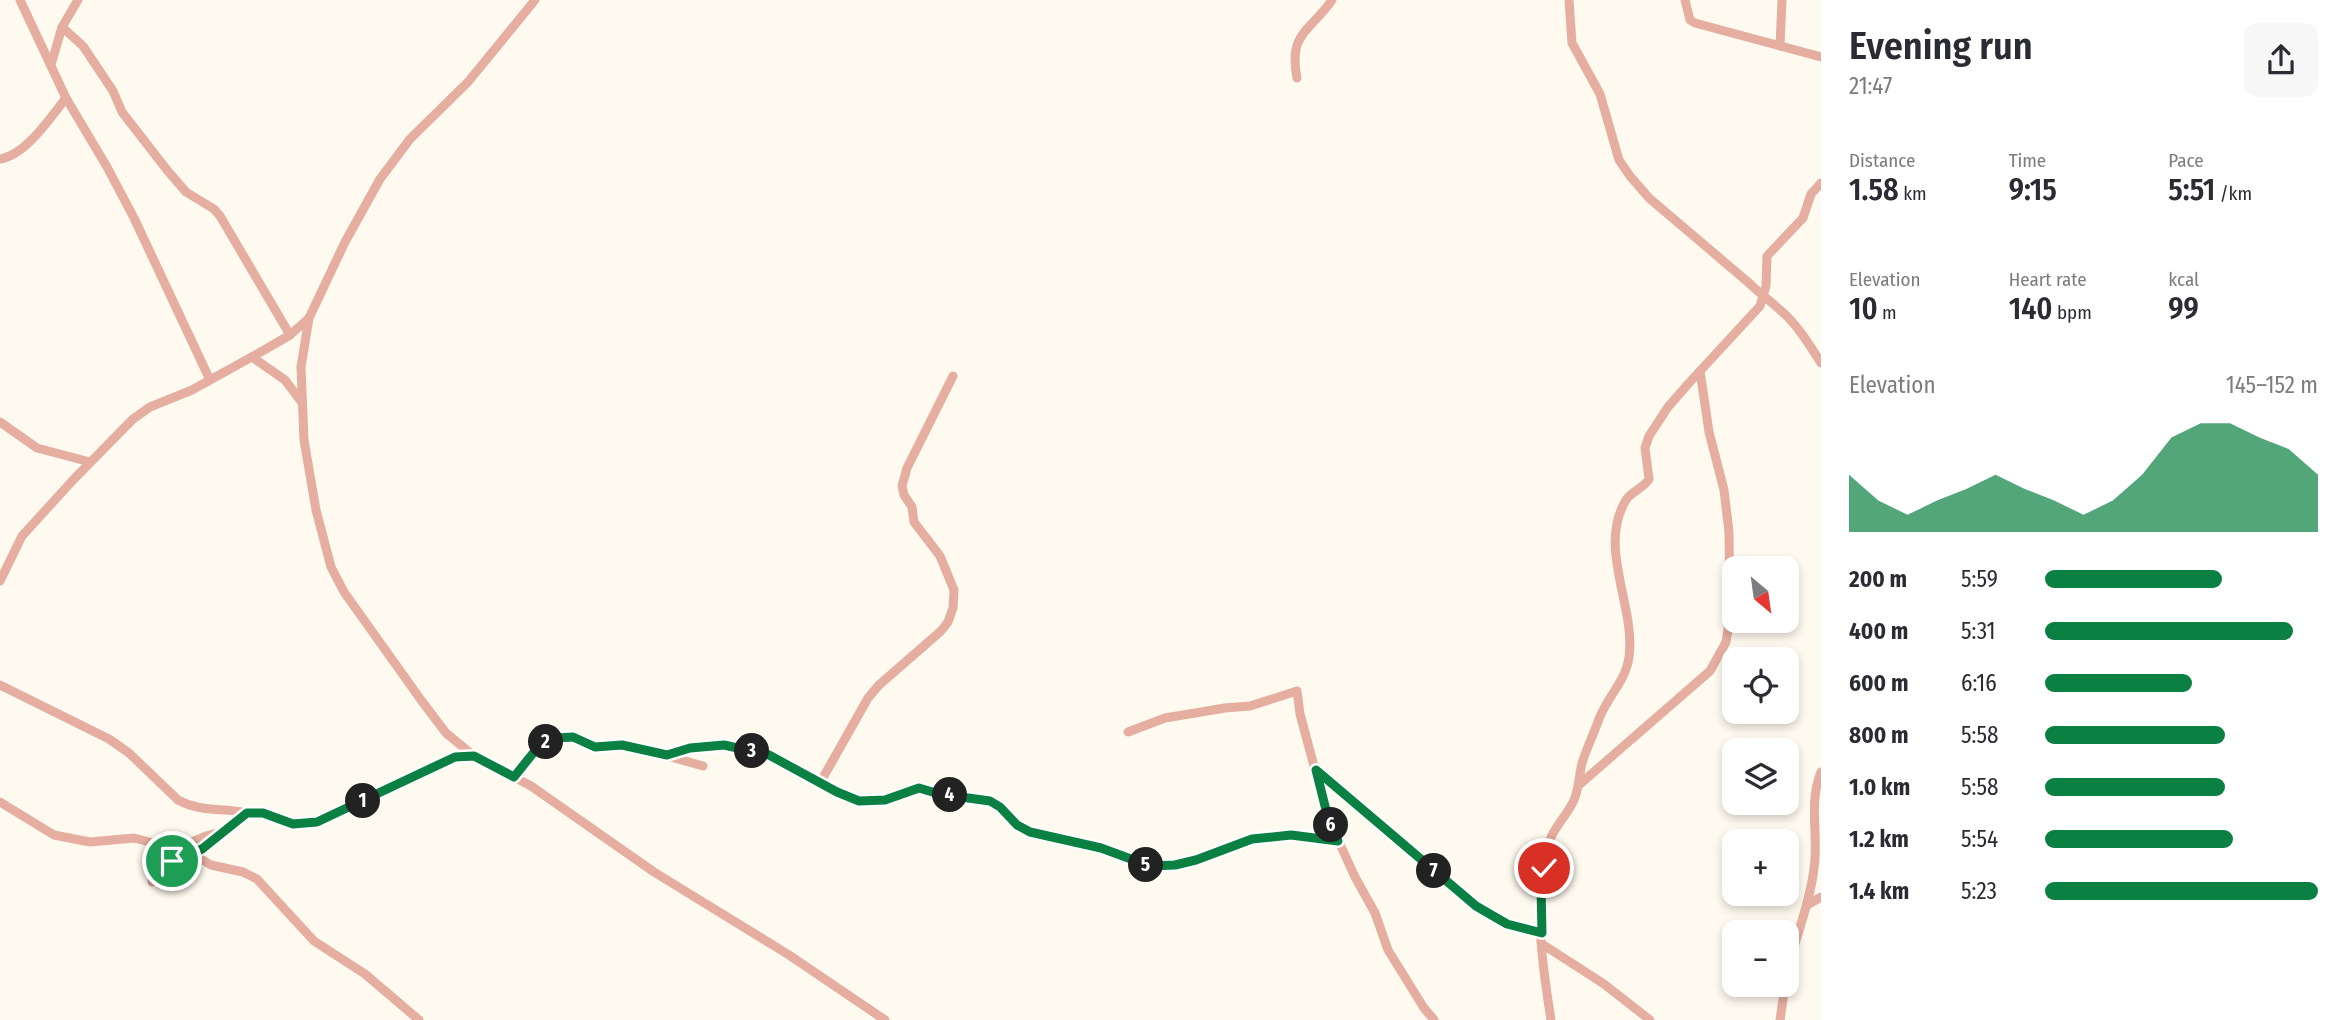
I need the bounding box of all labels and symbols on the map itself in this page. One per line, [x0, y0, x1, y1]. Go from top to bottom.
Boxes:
north arrow [1722, 556, 1799, 634]
pin: 2 [528, 724, 564, 760]
pin: 3 [734, 734, 770, 768]
pin: 4 [932, 778, 968, 812]
pin: 1 [346, 784, 380, 818]
pin: 6 [1314, 808, 1348, 842]
pin [142, 831, 202, 891]
pin [1514, 838, 1574, 898]
pin: 5 [1128, 848, 1164, 882]
pin: 7 [1416, 854, 1452, 888]

